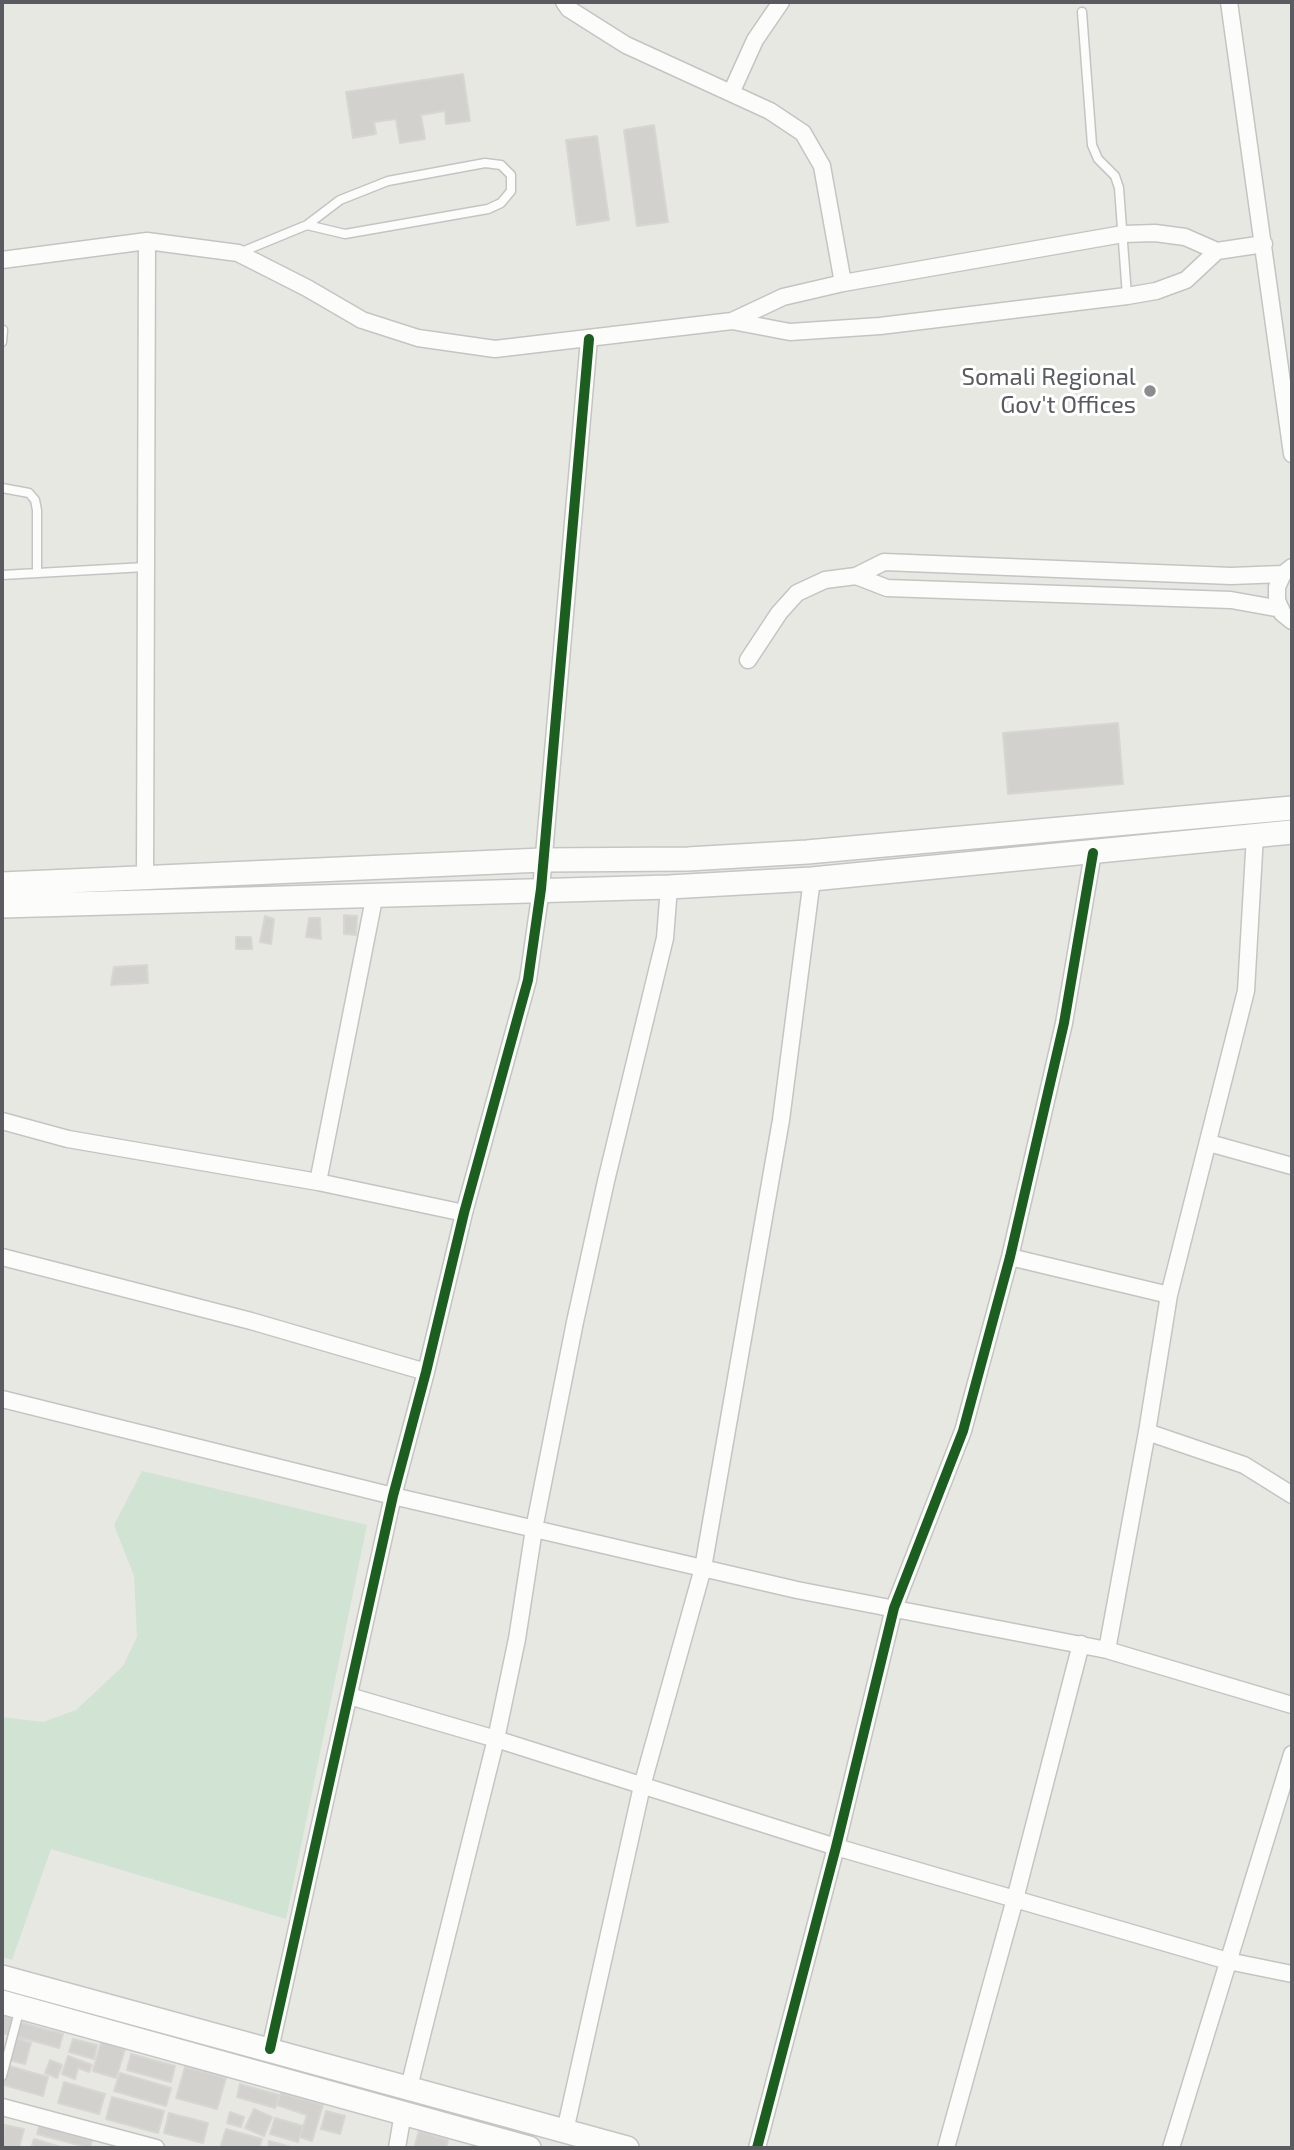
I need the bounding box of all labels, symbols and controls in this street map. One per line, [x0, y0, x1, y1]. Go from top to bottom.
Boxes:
place label: Somali Regional Gov't Offices [961, 363, 1136, 419]
marker: Somali Regional Gov't Offices [1142, 383, 1158, 399]

